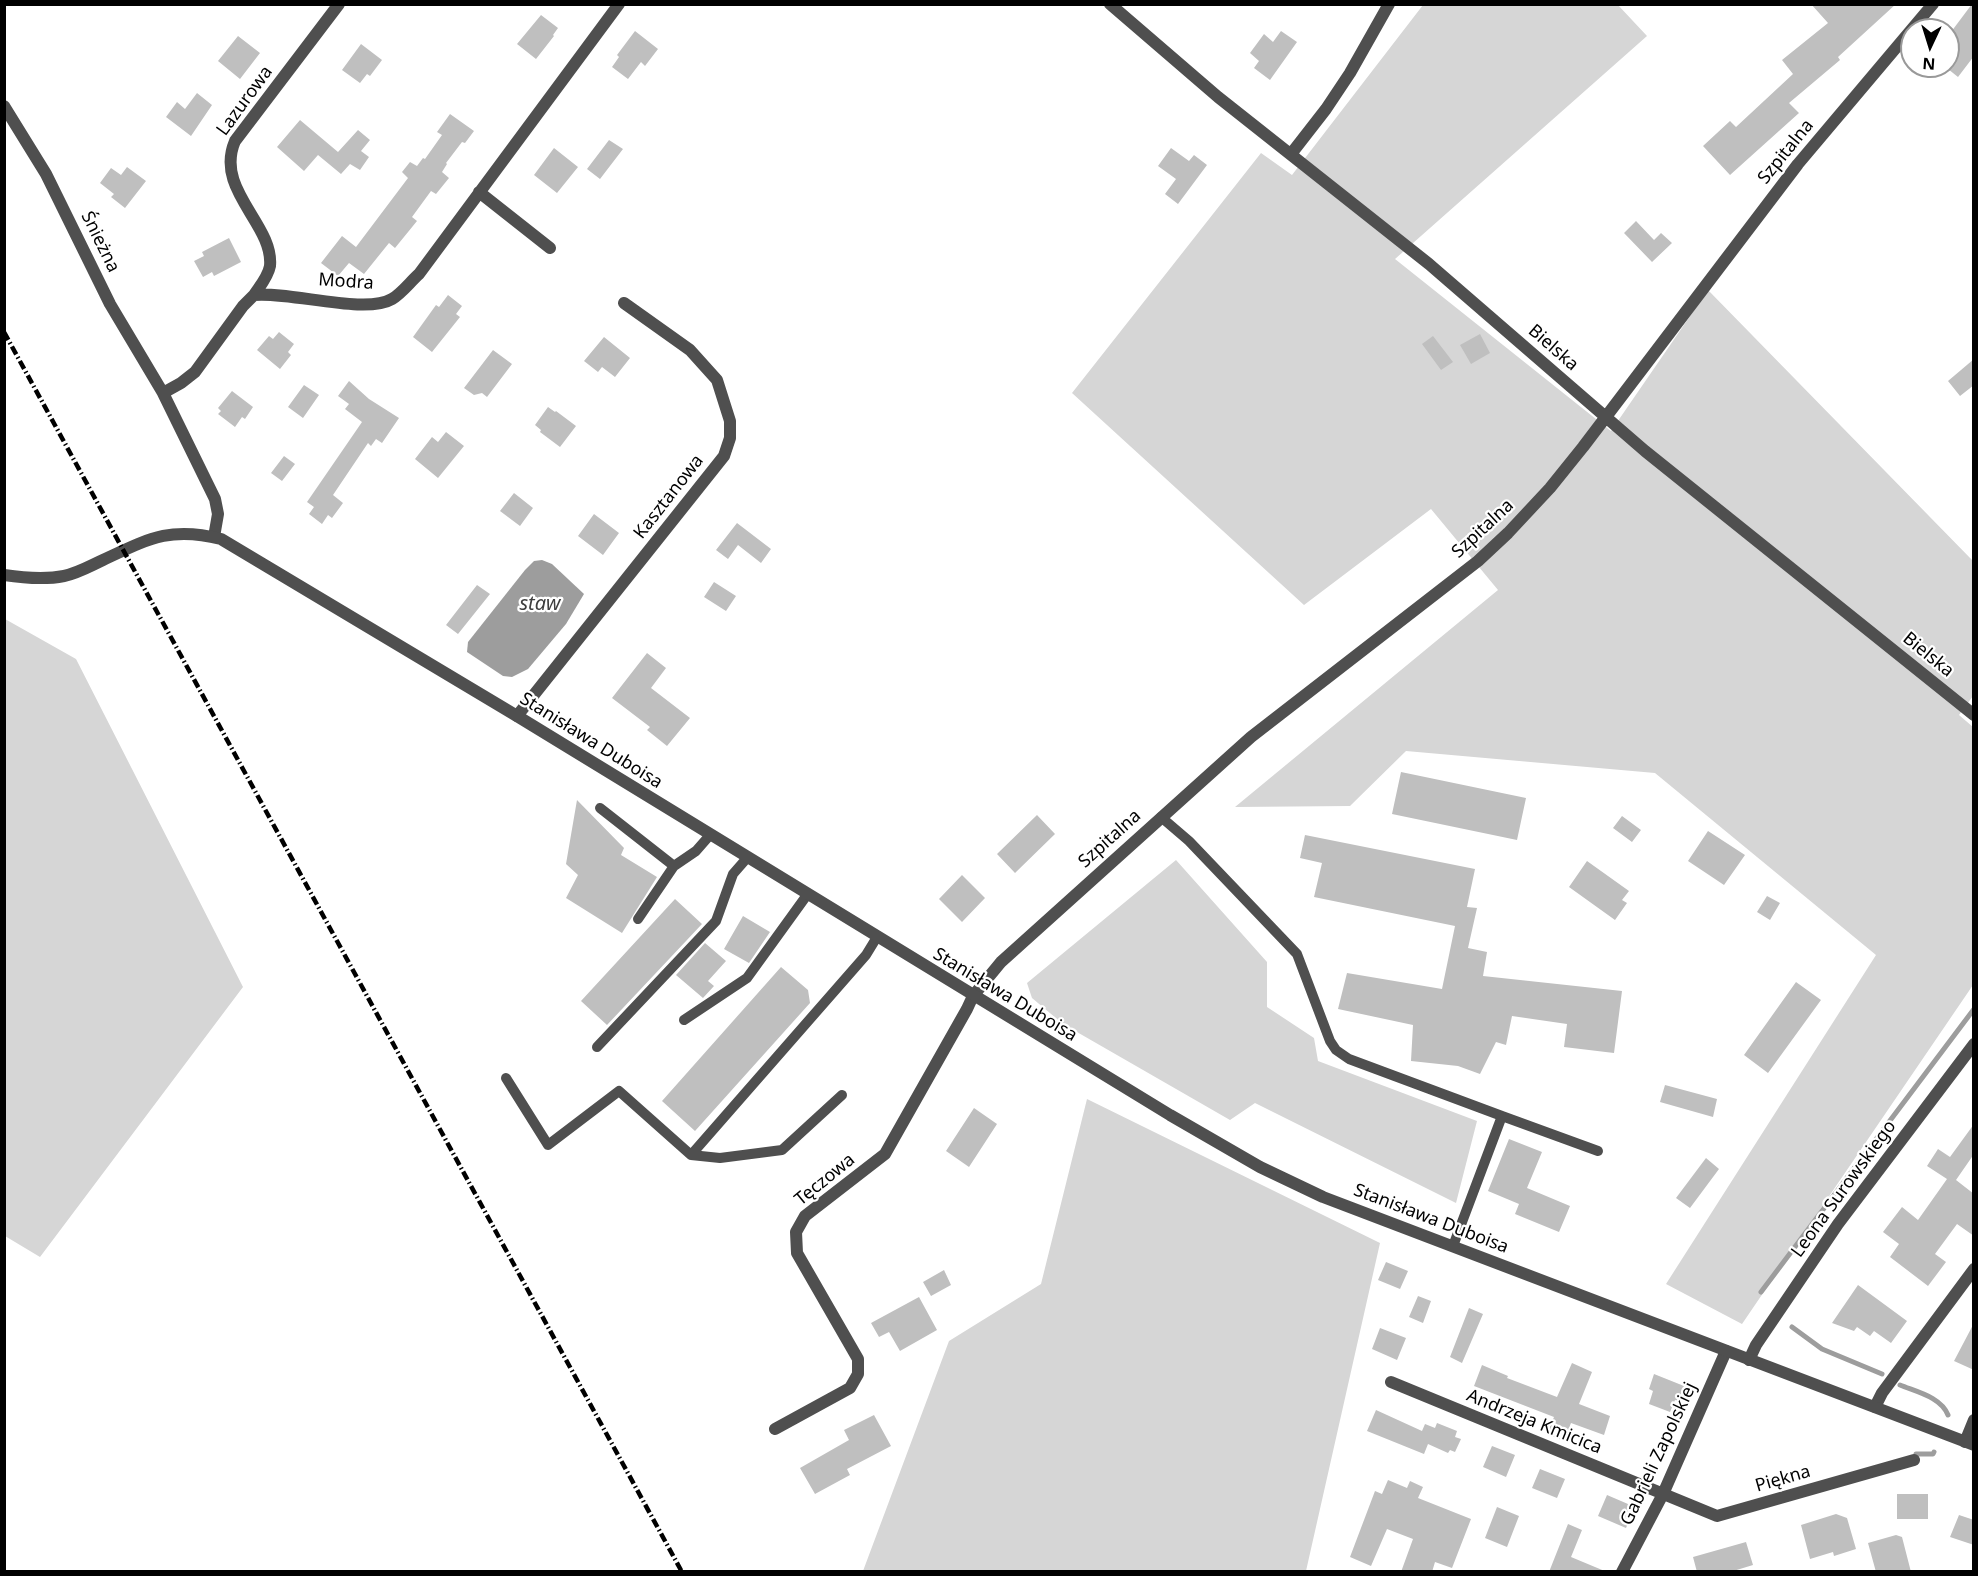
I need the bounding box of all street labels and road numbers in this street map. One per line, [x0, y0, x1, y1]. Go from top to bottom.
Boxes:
street label: Lazurowa [212, 62, 278, 140]
street label: Szpitalna [1754, 115, 1818, 189]
street label: Śnieżna [76, 208, 124, 276]
street label: Modra [318, 269, 374, 295]
street label: Bielska [1523, 320, 1583, 376]
street label: Kasztanowa [629, 451, 709, 543]
street label: Szpitalna [1448, 495, 1518, 563]
street label: Bielska [1898, 628, 1958, 682]
street label: Stanisława Duboisa [516, 688, 666, 794]
street label: Szpitalna [1074, 805, 1146, 873]
street label: Stanisława Duboisa [929, 943, 1081, 1047]
street label: Leona Surowskiego [1787, 1116, 1901, 1262]
street label: Tęczowa [791, 1149, 859, 1211]
street label: Stanisława Duboisa [1351, 1180, 1511, 1258]
street label: Gabrieli Zapolskiej [1616, 1379, 1702, 1529]
street label: Andrzeja Kmicica [1463, 1385, 1605, 1459]
street label: Piękna [1753, 1461, 1813, 1497]

